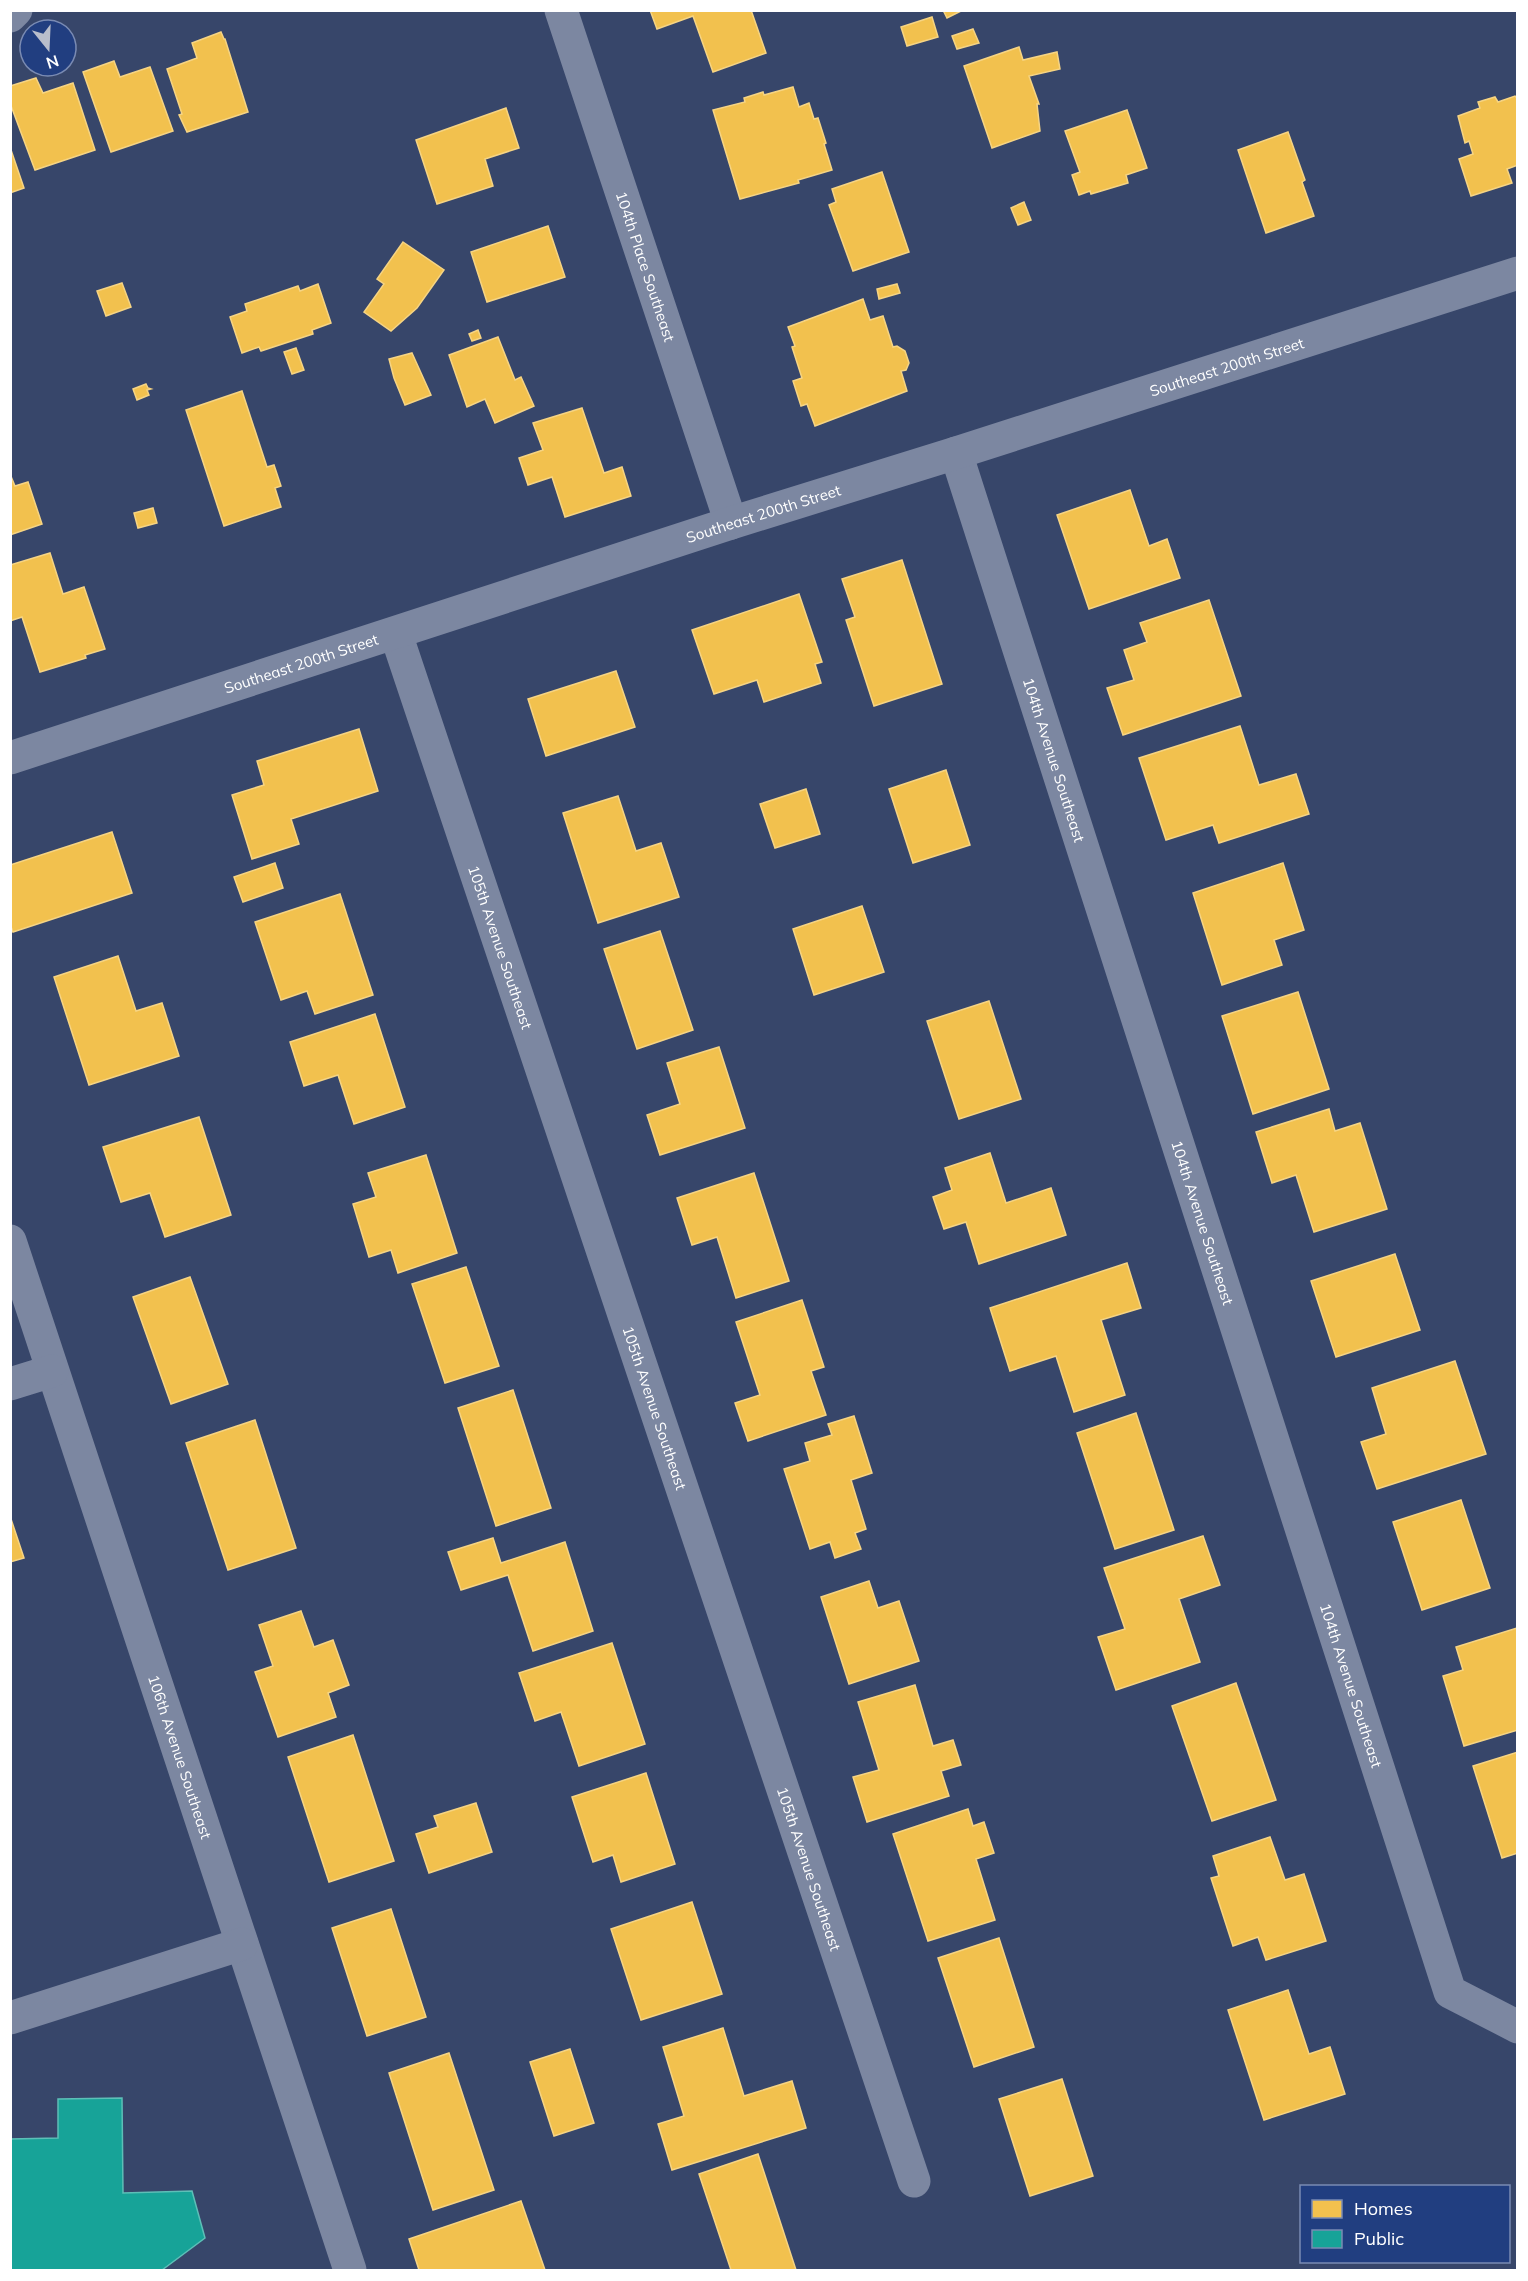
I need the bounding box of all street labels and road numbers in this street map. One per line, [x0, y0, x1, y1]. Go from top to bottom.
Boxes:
street label: 104th Place Southeast [612, 189, 680, 344]
street label: Southeast 200th Street [1147, 333, 1306, 400]
street label: Southeast 200th Street [684, 480, 843, 547]
street label: Southeast 200th Street [221, 629, 380, 697]
street label: 104th Avenue Southeast [1019, 675, 1090, 844]
street label: 105th Avenue Southeast [465, 862, 537, 1031]
street label: 104th Avenue Southeast [1168, 1138, 1238, 1307]
street label: 105th Avenue Southeast [619, 1323, 691, 1492]
street label: 104th Avenue Southeast [1316, 1600, 1387, 1770]
street label: 106th Avenue Southeast [144, 1672, 216, 1841]
street label: 105th Avenue Southeast [773, 1784, 846, 1953]

